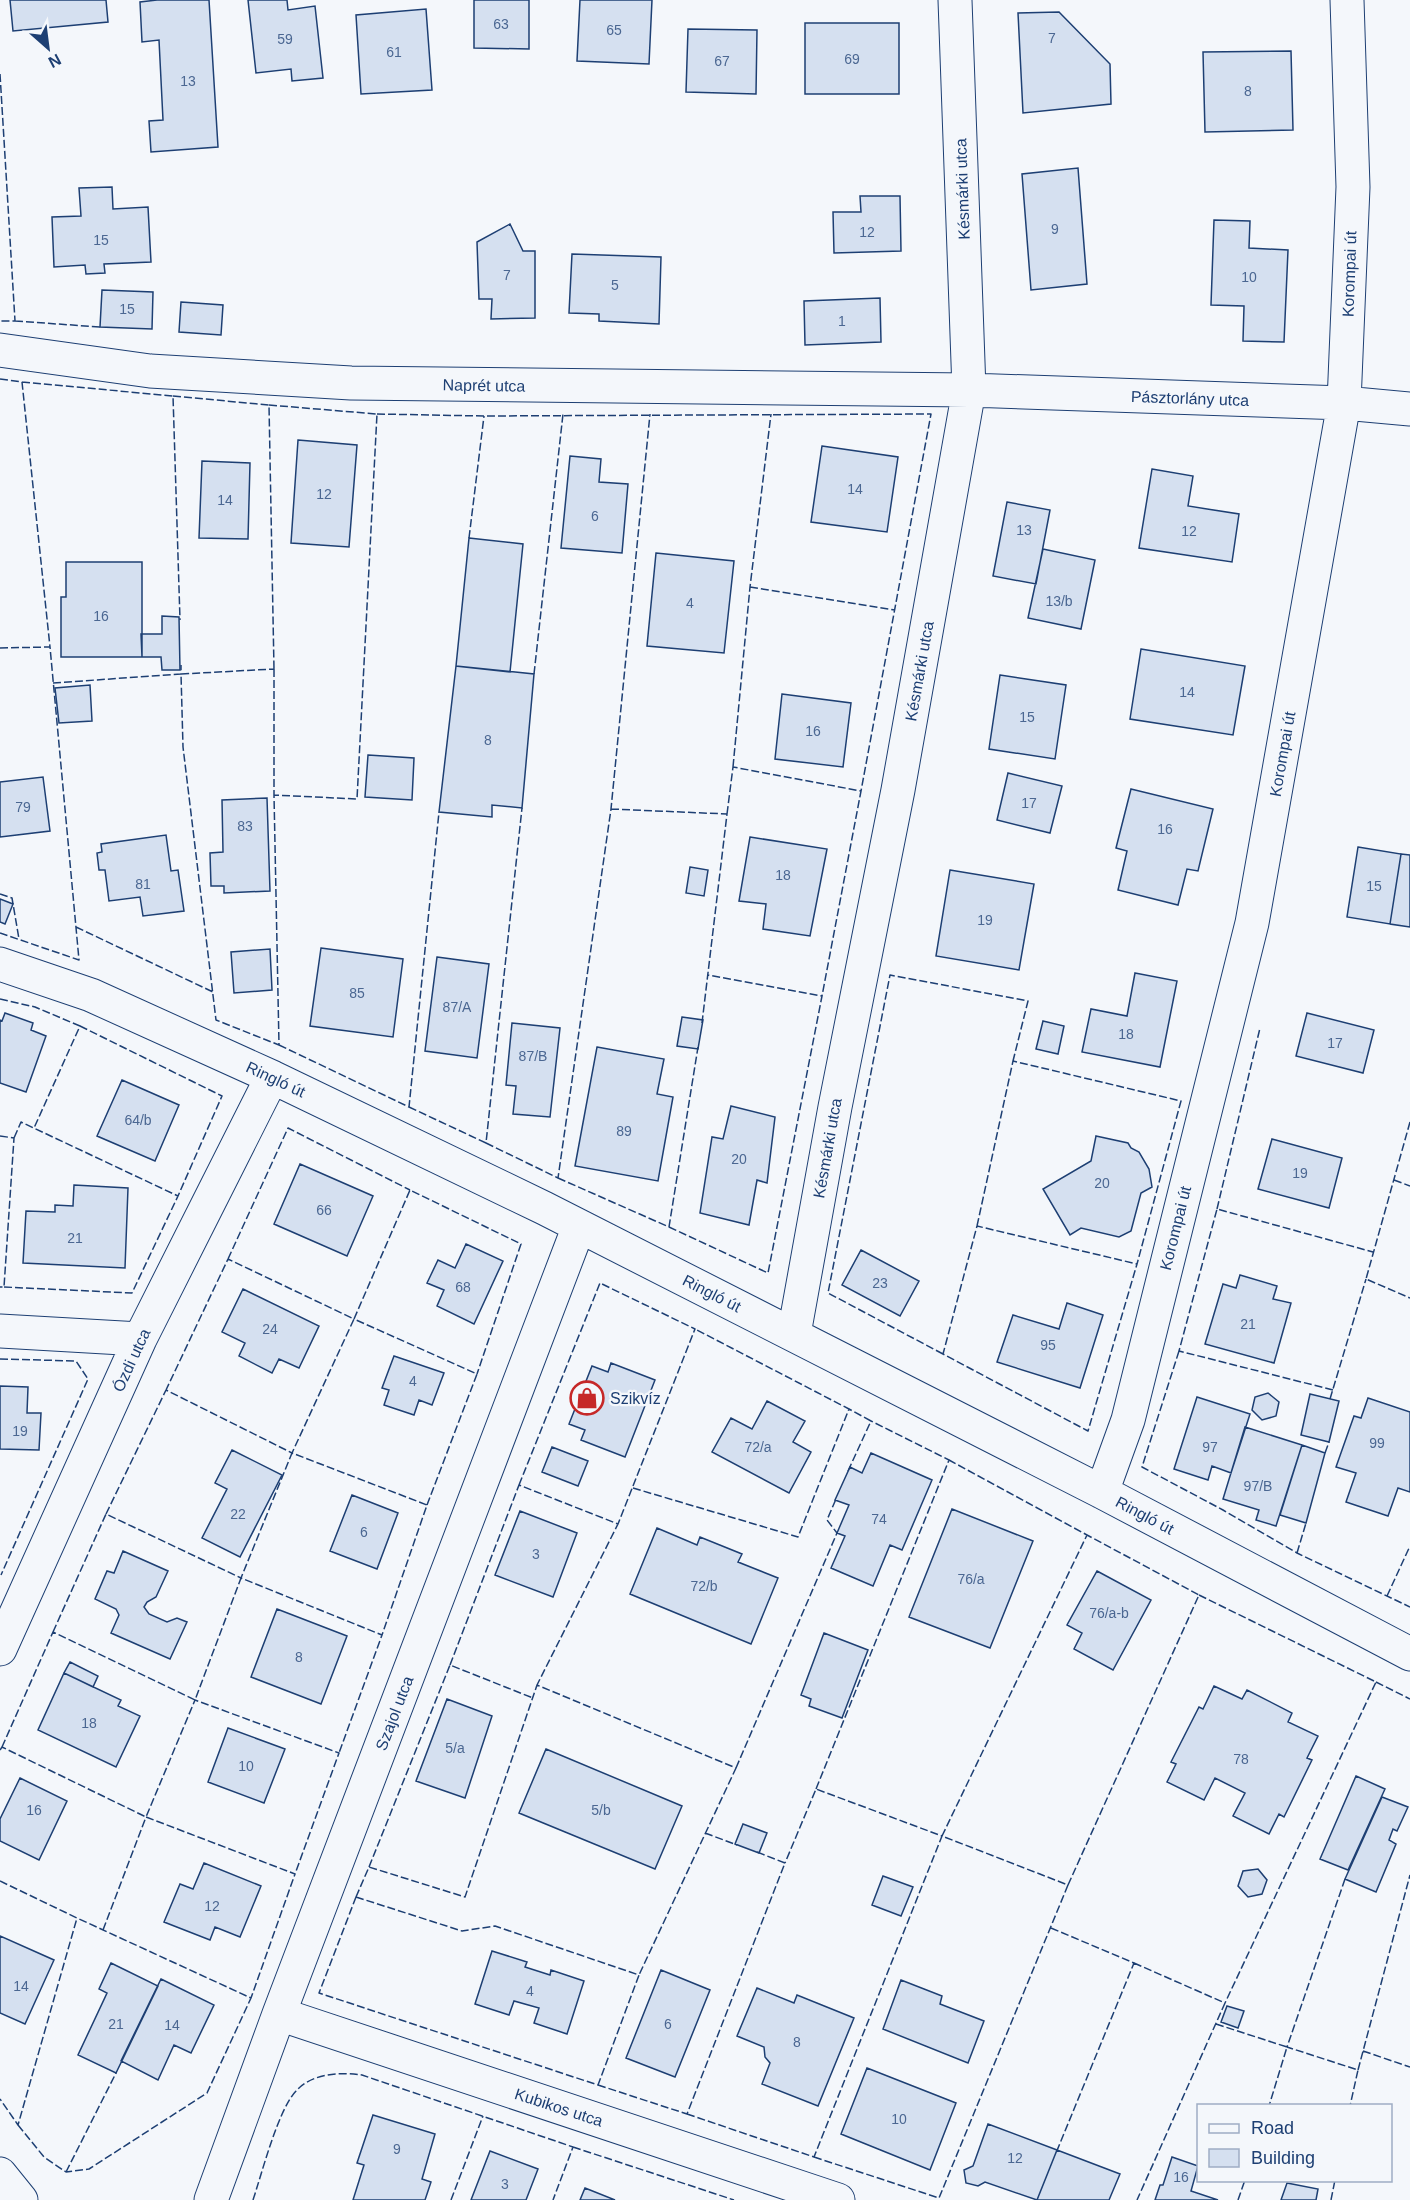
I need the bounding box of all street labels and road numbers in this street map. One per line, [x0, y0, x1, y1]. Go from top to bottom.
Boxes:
street label: Késmárki utca [952, 138, 973, 240]
street label: Korompai út [1339, 230, 1360, 317]
street label: Naprét utca [442, 376, 526, 395]
street label: Pásztorlány utca [1131, 388, 1249, 409]
street label: Késmárki utca [902, 620, 937, 722]
street label: Korompai út [1267, 710, 1298, 798]
street label: Ringló út [244, 1058, 308, 1101]
street label: Késmárki utca [810, 1097, 845, 1199]
street label: Korompai út [1157, 1184, 1194, 1272]
street label: Ringló út [680, 1272, 744, 1316]
street label: Ózdi utca [109, 1325, 153, 1394]
street label: Ringló út [1113, 1493, 1177, 1538]
street label: Szajol utca [373, 1674, 416, 1753]
street label: Kubikos utca [513, 2085, 605, 2130]

